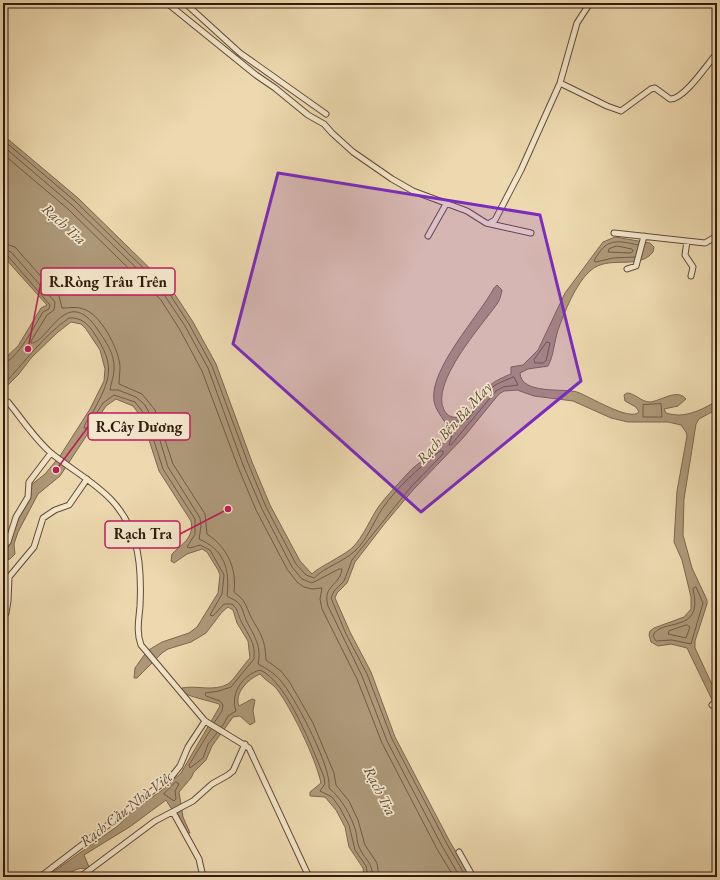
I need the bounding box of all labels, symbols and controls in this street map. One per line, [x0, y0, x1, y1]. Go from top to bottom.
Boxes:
water label: Rạch Tra [38, 199, 90, 248]
callout: R.Ròng Trâu Trên [41, 268, 175, 295]
text: R.Ròng Trâu Trên [49, 272, 168, 291]
water label: Rạch Bến Bà May [412, 378, 495, 468]
callout: R.Cây Dương [88, 413, 190, 440]
text: R.Cây Dương [96, 417, 183, 436]
callout: Rạch Tra [105, 521, 180, 548]
text: Rạch Tra [114, 524, 173, 543]
water label: Rạch Tra [360, 763, 401, 819]
water label: Rạch Cầu Nhà Việc [75, 766, 176, 851]

